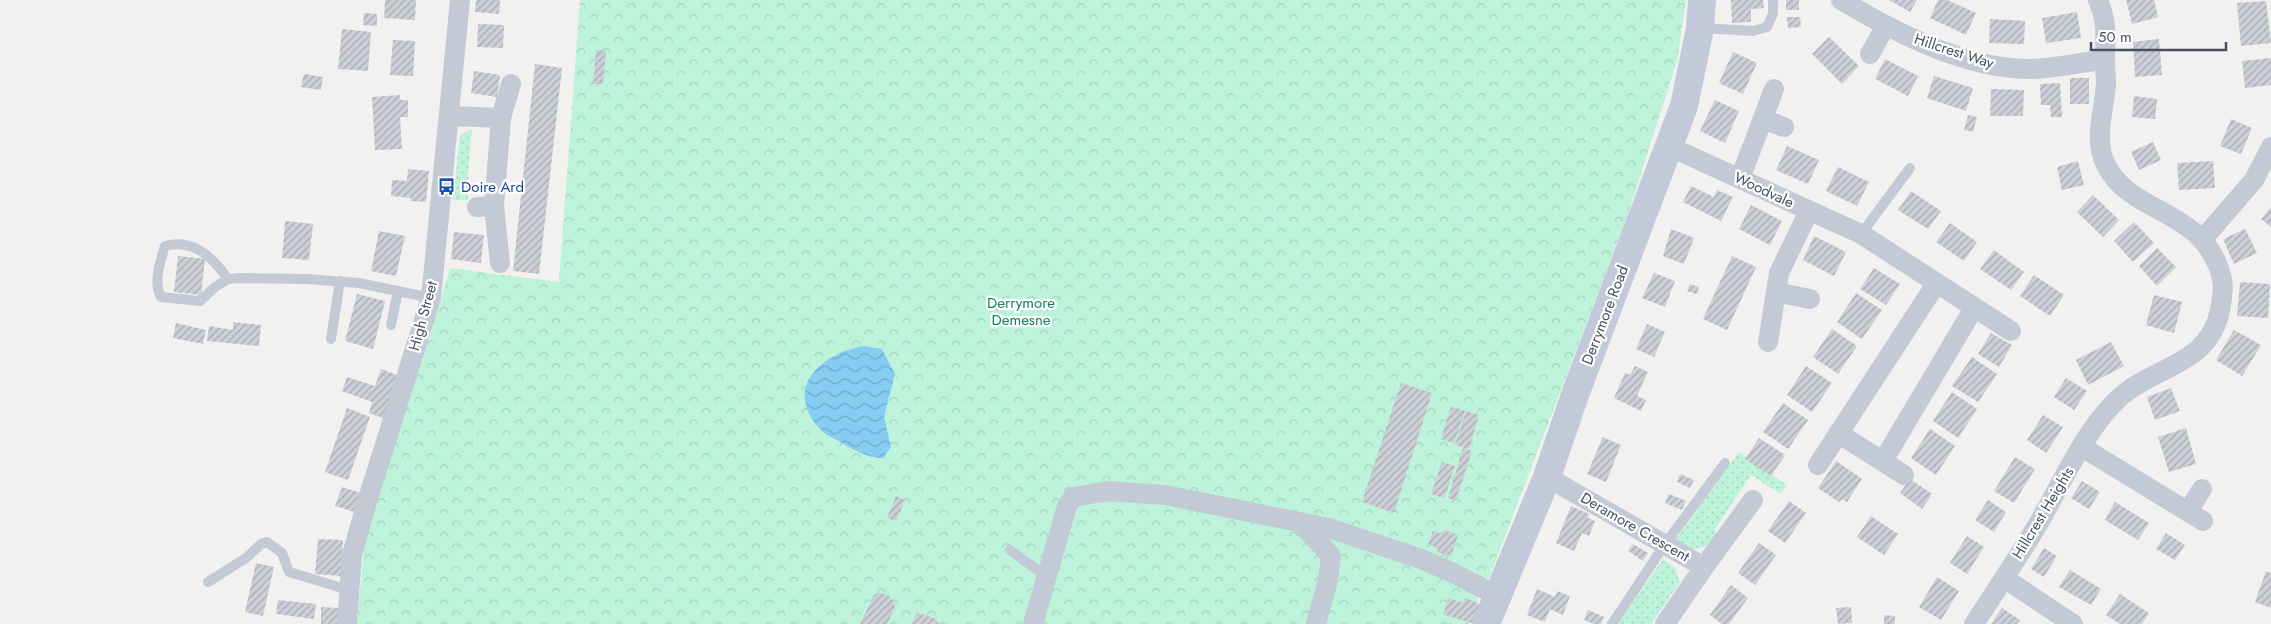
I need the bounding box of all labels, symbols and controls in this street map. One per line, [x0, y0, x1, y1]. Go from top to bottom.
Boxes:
scale bar [2091, 20, 2226, 52]
text: 50 m [2098, 26, 2132, 48]
street label: Hillcrest Way [1911, 28, 1997, 74]
street label: Woodvale [1731, 167, 1798, 214]
place label: Doire Ard [461, 176, 524, 198]
bus stop icon: Doire Ard [437, 177, 457, 197]
street label: Derrymore Road [1576, 262, 1634, 368]
street label: High Street [403, 278, 443, 353]
park label: Derrymore Demesne [987, 292, 1055, 331]
street label: Hillcrest Heights [2007, 463, 2079, 563]
street label: Deramore Crescent [1576, 487, 1694, 567]

